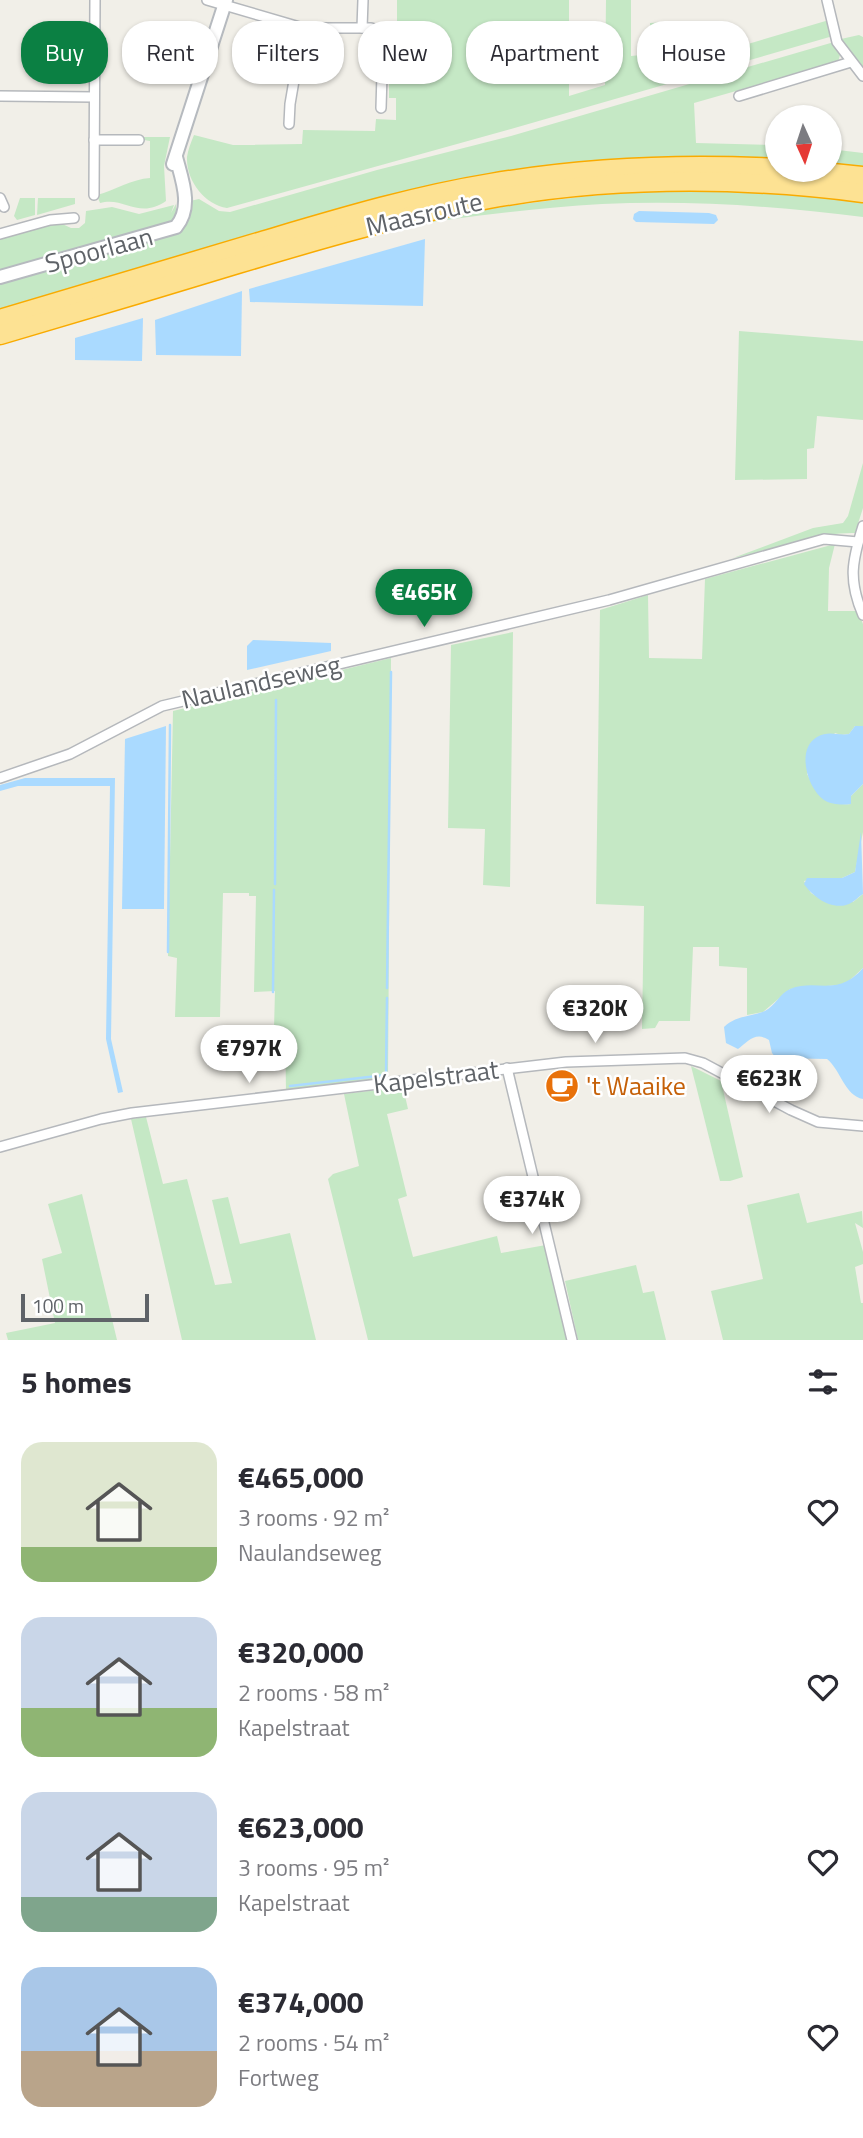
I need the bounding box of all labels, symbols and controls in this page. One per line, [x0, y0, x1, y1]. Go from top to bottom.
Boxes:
chip: Buy [21, 21, 108, 84]
chip: Rent [122, 21, 218, 84]
chip: Filters [232, 21, 344, 84]
chip: New [358, 21, 452, 84]
chip: Apartment [466, 21, 623, 84]
chip: House [637, 21, 750, 84]
north arrow [765, 105, 842, 182]
map controls [765, 105, 842, 182]
street label: Maasroute [362, 181, 486, 246]
street label: Spoorlaan [41, 216, 157, 283]
pin: €465K [375, 570, 473, 629]
text: €465K [391, 574, 457, 609]
street label: Naulandseweg [177, 644, 344, 719]
pin: €320K [546, 986, 644, 1045]
text: €320K [562, 990, 628, 1025]
pin: €797K [200, 1026, 298, 1085]
text: €797K [216, 1030, 282, 1065]
street label: Kapelstraat [371, 1049, 501, 1104]
pin: €623K [720, 1056, 818, 1115]
text: €623K [736, 1060, 802, 1095]
place label: 't Waaike [586, 1066, 686, 1105]
cafe icon: 't Waaike [543, 1067, 581, 1105]
pin: €374K [483, 1176, 581, 1236]
text: €374K [499, 1181, 565, 1216]
scale bar [21, 1291, 149, 1323]
text: 100 m [32, 1291, 84, 1320]
text: 5 homes [21, 1359, 132, 1405]
icon: filters [804, 1363, 842, 1401]
text: €465,000 [238, 1454, 364, 1500]
icon: home [77, 1470, 161, 1554]
icon: heart [804, 1493, 842, 1531]
text: 3 rooms · 92 m² [238, 1500, 389, 1535]
text: Naulandseweg [238, 1535, 382, 1570]
text: €320,000 [238, 1629, 364, 1675]
icon: home [77, 1645, 161, 1729]
icon: heart [804, 1668, 842, 1706]
text: 2 rooms · 58 m² [238, 1675, 389, 1710]
text: Kapelstraat [238, 1710, 350, 1745]
text: €623,000 [238, 1804, 364, 1850]
icon: home [77, 1820, 161, 1904]
icon: heart [804, 1843, 842, 1881]
text: 3 rooms · 95 m² [238, 1850, 389, 1885]
text: Kapelstraat [238, 1885, 350, 1920]
text: €374,000 [238, 1979, 364, 2025]
icon: home [77, 1995, 161, 2079]
icon: heart [804, 2018, 842, 2056]
text: 2 rooms · 54 m² [238, 2025, 389, 2060]
text: Fortweg [238, 2060, 319, 2095]

